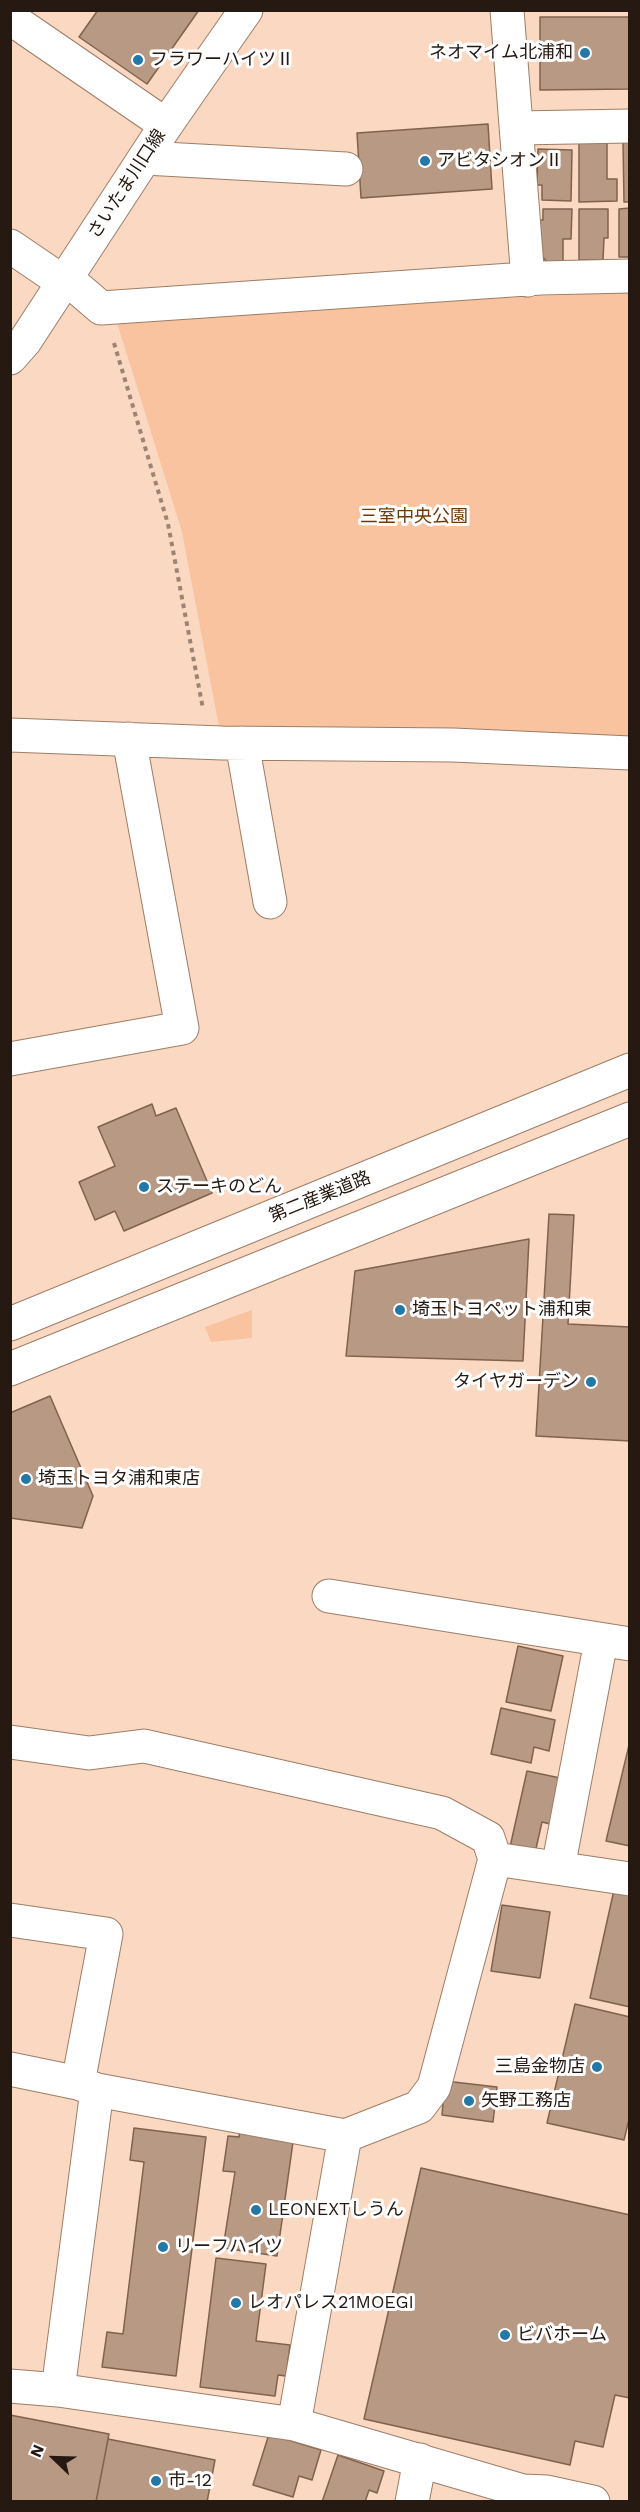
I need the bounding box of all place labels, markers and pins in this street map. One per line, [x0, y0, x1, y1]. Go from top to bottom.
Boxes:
place label: ネオマイム北浦和 [429, 42, 573, 64]
marker: ネオマイム北浦和 [578, 46, 592, 60]
place label: フラワーハイツⅡ [150, 49, 294, 71]
marker: フラワーハイツⅡ [131, 53, 145, 67]
place label: アビタシオンⅡ [437, 150, 563, 172]
marker: アビタシオンⅡ [418, 154, 432, 168]
place label: ステーキのどん [156, 1176, 282, 1198]
marker: ステーキのどん [137, 1180, 151, 1194]
place label: 埼玉トヨペット浦和東 [412, 1299, 592, 1321]
marker: 埼玉トヨペット浦和東 [393, 1303, 407, 1317]
place label: タイヤガーデン [453, 1371, 579, 1393]
marker: タイヤガーデン [584, 1375, 598, 1389]
place label: 埼玉トヨタ浦和東店 [38, 1468, 200, 1490]
marker: 埼玉トヨタ浦和東店 [19, 1472, 33, 1486]
place label: 三島金物店 [495, 2056, 585, 2078]
marker: 三島金物店 [590, 2060, 604, 2074]
place label: 矢野工務店 [481, 2090, 571, 2112]
marker: 矢野工務店 [462, 2094, 476, 2108]
place label: LEONEXTしうん [268, 2199, 404, 2221]
marker: LEONEXTしうん [249, 2203, 263, 2217]
place label: リーフハイツ [175, 2236, 283, 2258]
marker: リーフハイツ [156, 2240, 170, 2254]
place label: レオパレス21MOEGI [248, 2292, 414, 2314]
marker: レオパレス21MOEGI [229, 2296, 243, 2310]
place label: ビバホーム [517, 2324, 607, 2346]
marker: ビバホーム [498, 2328, 512, 2342]
place label: 市-12 [168, 2470, 212, 2492]
marker: 市-12 [149, 2474, 163, 2488]

